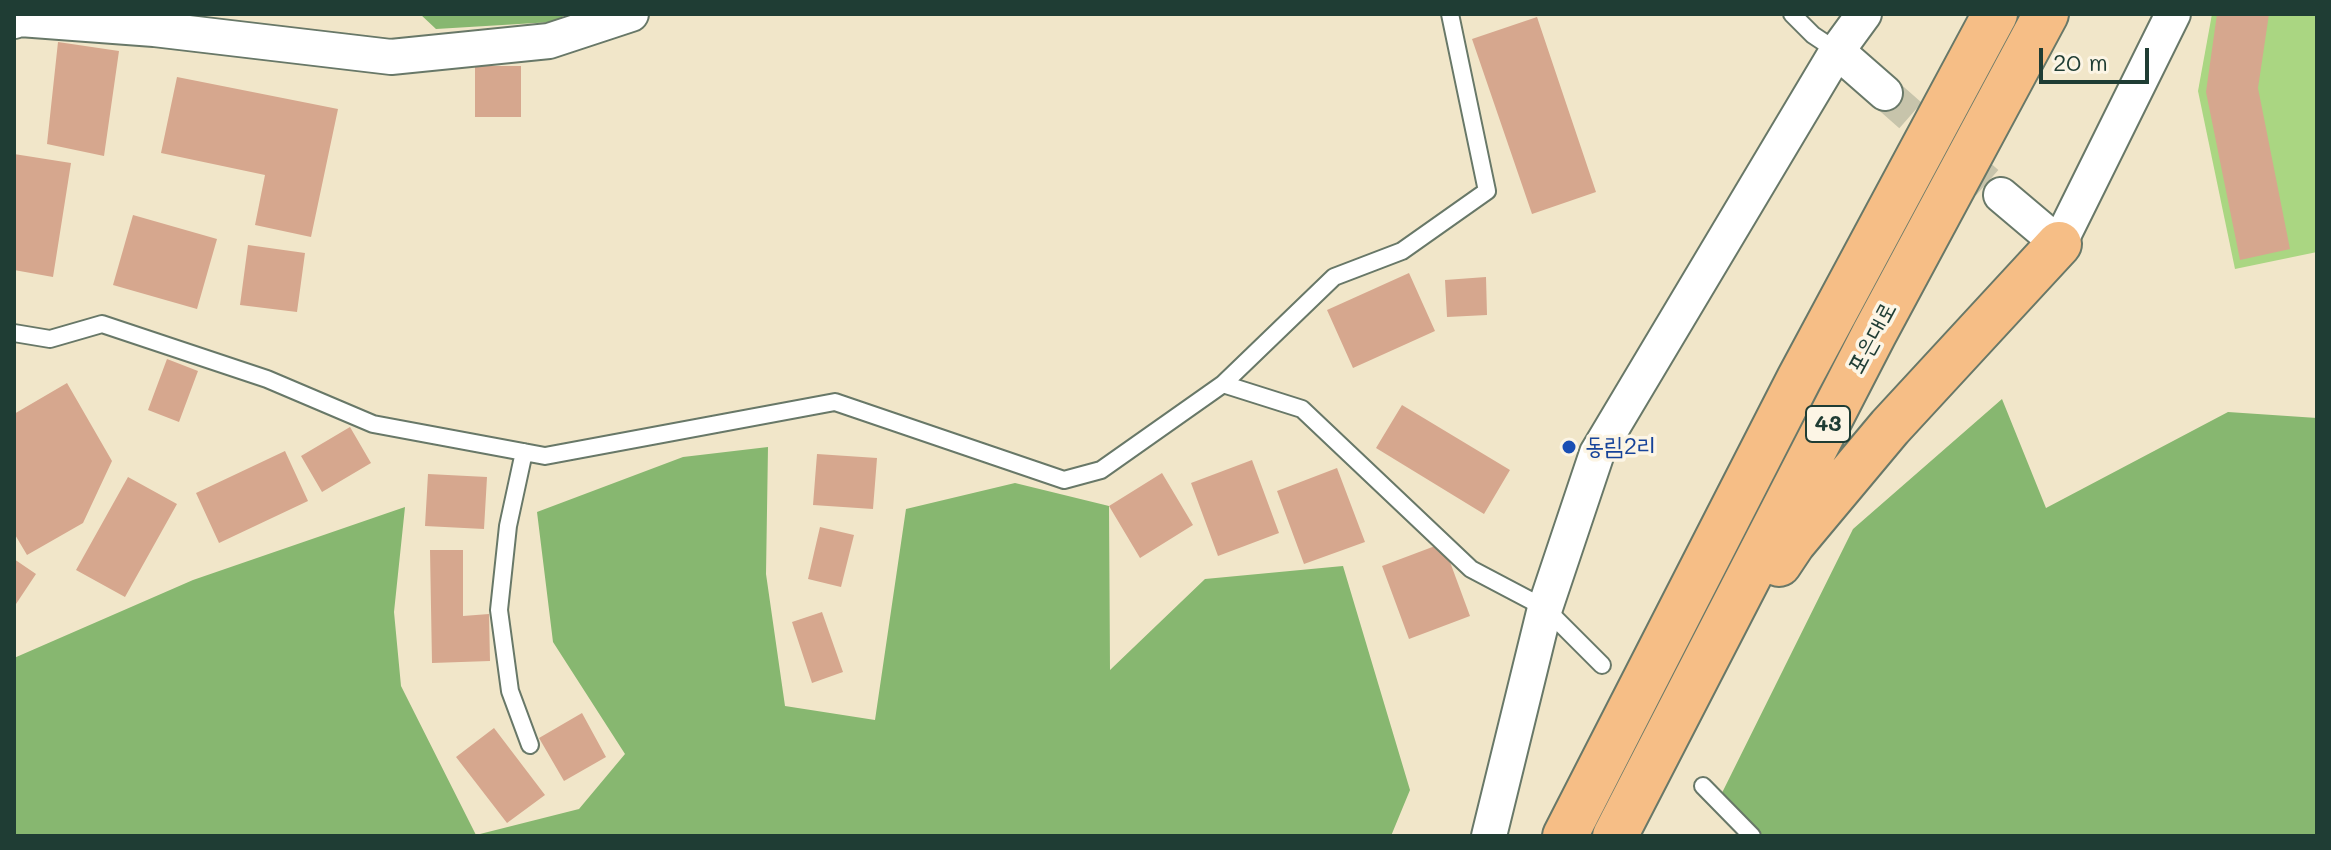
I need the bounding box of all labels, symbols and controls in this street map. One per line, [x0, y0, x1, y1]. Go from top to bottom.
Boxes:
scale bar [2043, 32, 2153, 82]
text: 20 m [2053, 46, 2108, 77]
street label: 포은대로 [1841, 297, 1903, 379]
road number: 43 [1806, 406, 1850, 442]
place label: 동림2리 [1585, 433, 1656, 461]
marker: 동림2리 [1560, 438, 1578, 456]

